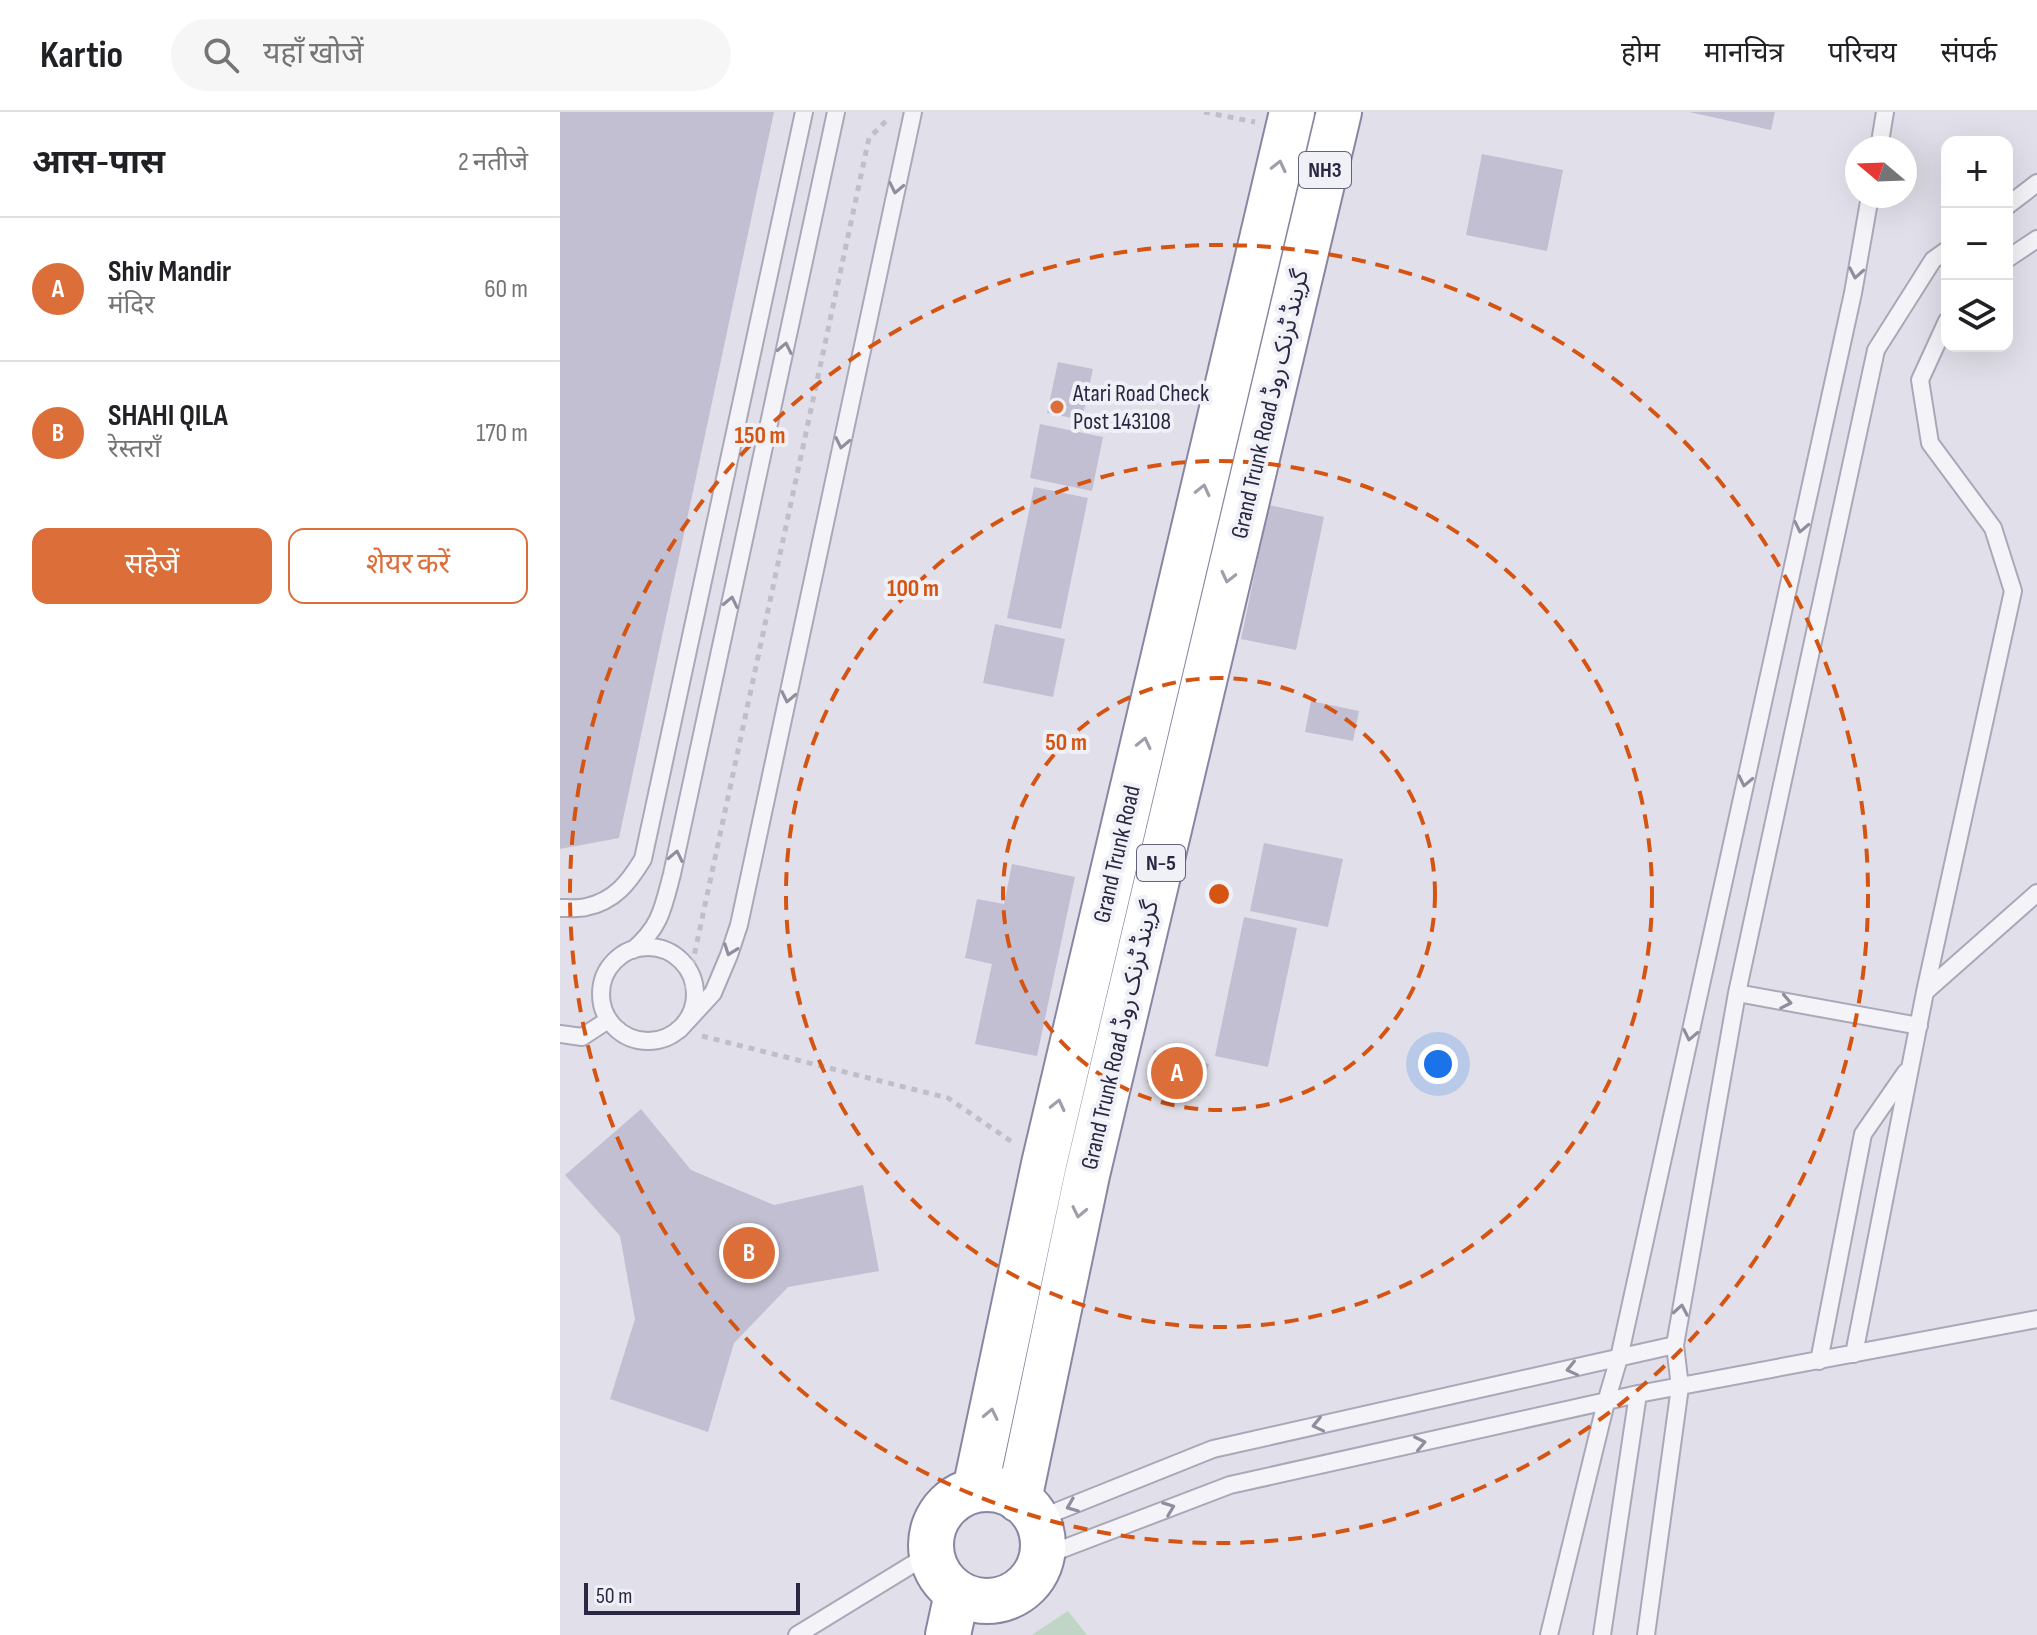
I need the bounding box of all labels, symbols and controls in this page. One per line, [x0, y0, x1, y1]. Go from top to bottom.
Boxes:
search box [171, 19, 731, 91]
text: Kartio [40, 33, 123, 78]
icon: search [199, 33, 243, 77]
text: यहाँ खोजें [263, 36, 363, 72]
text: होम [1621, 37, 1660, 70]
text: मानचित्र [1704, 37, 1784, 70]
text: परिचय [1828, 37, 1897, 70]
text: संपर्क [1941, 37, 1997, 70]
north arrow [1845, 136, 1917, 208]
map controls [1941, 136, 2013, 352]
button: + [1941, 136, 2013, 208]
text: आस-पास [32, 142, 165, 183]
text: 2 नतीजे [458, 147, 528, 178]
road number: NH3 [1299, 152, 1351, 188]
one-way arrow [1270, 159, 1287, 173]
one-way arrow [888, 181, 905, 195]
button: − [1941, 208, 2013, 280]
text: Shiv Mandir [108, 254, 231, 290]
street label: Grand Trunk Road گرینڈ ٹرنک روڈ [1225, 266, 1315, 541]
one-way arrow [1849, 266, 1866, 280]
text: A [52, 274, 64, 305]
text: 60 m [484, 274, 528, 305]
button: layers [1941, 280, 2013, 352]
text: मंदिर [108, 290, 155, 321]
one-way arrow [776, 342, 793, 355]
place label: Atari Road Check Post 143108 [1072, 379, 1209, 436]
text: SHAHI QILA [108, 398, 228, 434]
marker: Atari Road Check Post 143108 [1048, 398, 1066, 416]
text: B [52, 418, 64, 449]
text: 170 m [476, 418, 528, 449]
text: 150 m [734, 421, 786, 450]
text: रेस्तराँ [108, 434, 161, 465]
one-way arrow [834, 435, 851, 449]
one-way arrow [1194, 483, 1211, 497]
one-way arrow [1793, 520, 1810, 533]
button: सहेजें [32, 528, 272, 604]
button: शेयर करें [288, 528, 528, 604]
one-way arrow [1221, 570, 1238, 584]
text: 100 m [887, 574, 939, 603]
one-way arrow [722, 596, 739, 609]
one-way arrow [780, 689, 797, 703]
text: 50 m [1045, 728, 1087, 757]
one-way arrow [1134, 736, 1151, 750]
one-way arrow [1737, 773, 1754, 787]
street label: Grand Trunk Road [1087, 783, 1147, 925]
road number: N-5 [1137, 845, 1185, 881]
one-way arrow [667, 850, 684, 864]
centre of rings [1205, 880, 1233, 908]
street label: Grand Trunk Road گرینڈ ٹرنک روڈ [1075, 897, 1165, 1172]
one-way arrow [723, 942, 740, 956]
one-way arrow [1780, 992, 1793, 1009]
one-way arrow [1682, 1027, 1699, 1041]
pin: A [1151, 1043, 1203, 1103]
your location [1418, 1044, 1458, 1084]
one-way arrow [1049, 1098, 1066, 1112]
one-way arrow [1071, 1205, 1088, 1218]
pin: B [723, 1223, 775, 1283]
one-way arrow [1672, 1303, 1689, 1316]
one-way arrow [1565, 1360, 1579, 1377]
one-way arrow [982, 1407, 999, 1421]
one-way arrow [1311, 1416, 1325, 1433]
one-way arrow [1413, 1435, 1427, 1452]
one-way arrow [1066, 1496, 1080, 1513]
one-way arrow [1161, 1501, 1175, 1518]
scale bar [584, 1579, 800, 1615]
text: 50 m [596, 1583, 632, 1610]

